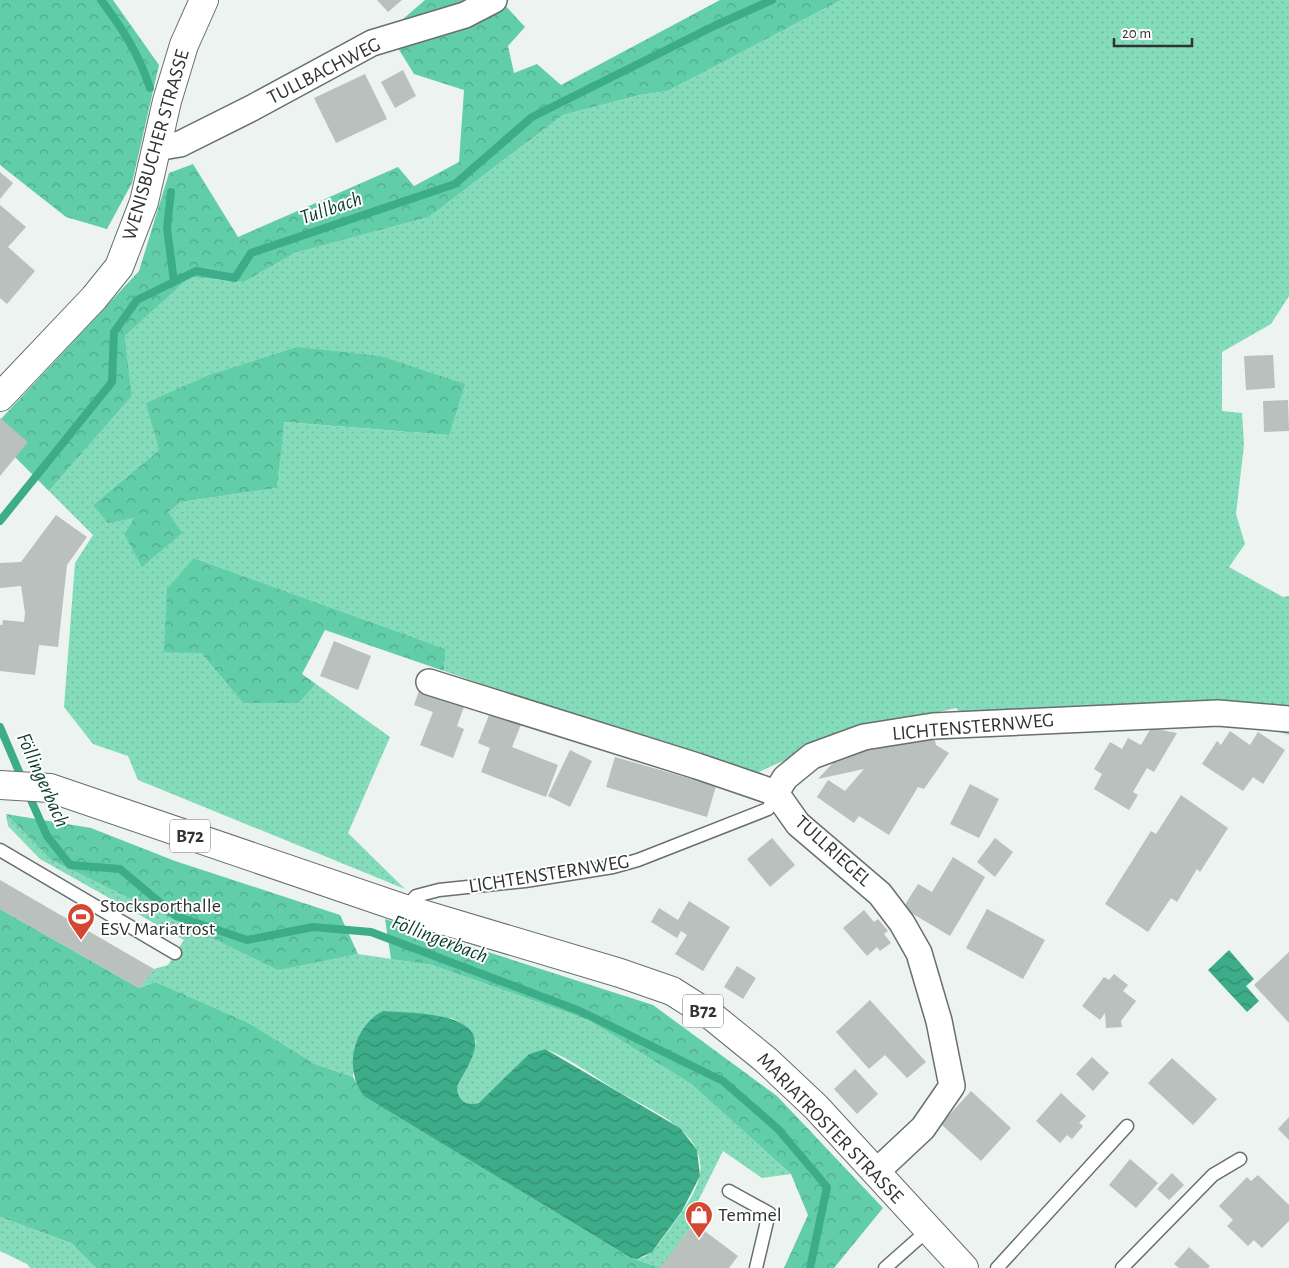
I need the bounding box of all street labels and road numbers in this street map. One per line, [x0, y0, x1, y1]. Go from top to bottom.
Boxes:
street label: TULLBACHWEG [264, 34, 384, 108]
street label: WENISBUCHER STRASSE [119, 47, 193, 243]
street label: LICHTENSTERNWEG [891, 710, 1055, 744]
street label: TULLRIEGEL [791, 812, 875, 891]
road number: B72 [170, 819, 210, 852]
street label: LICHTENSTERNWEG [467, 851, 631, 897]
road number: B72 [683, 994, 723, 1028]
street label: MARIATROSTER STRASSE [753, 1049, 907, 1207]

